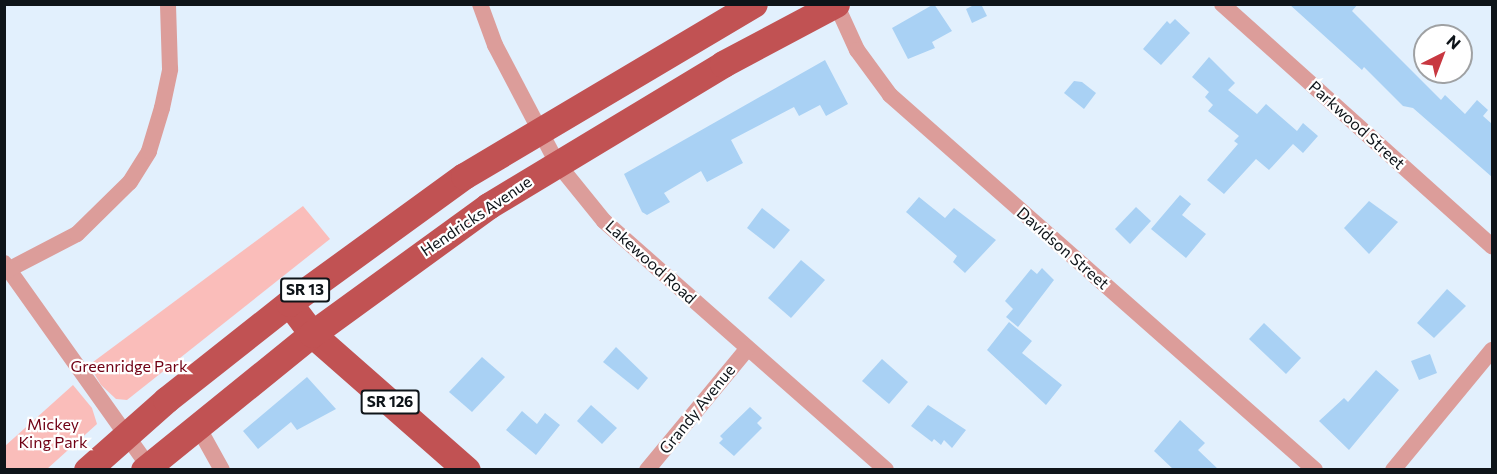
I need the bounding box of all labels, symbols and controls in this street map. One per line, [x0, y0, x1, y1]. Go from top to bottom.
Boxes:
north arrow [1413, 24, 1473, 84]
text: N [1443, 31, 1465, 53]
street label: Parkwood Street [1305, 77, 1409, 173]
street label: Hendricks Avenue [417, 172, 535, 260]
street label: Davidson Street [1013, 203, 1113, 293]
street label: Lakewood Road [602, 216, 700, 308]
road number: SR 13 [280, 278, 330, 302]
park label: Greenridge Park [70, 356, 188, 376]
street label: Grandy Avenue [655, 360, 739, 458]
road number: SR 126 [360, 390, 420, 414]
park label: Mickey King Park [18, 414, 88, 452]

